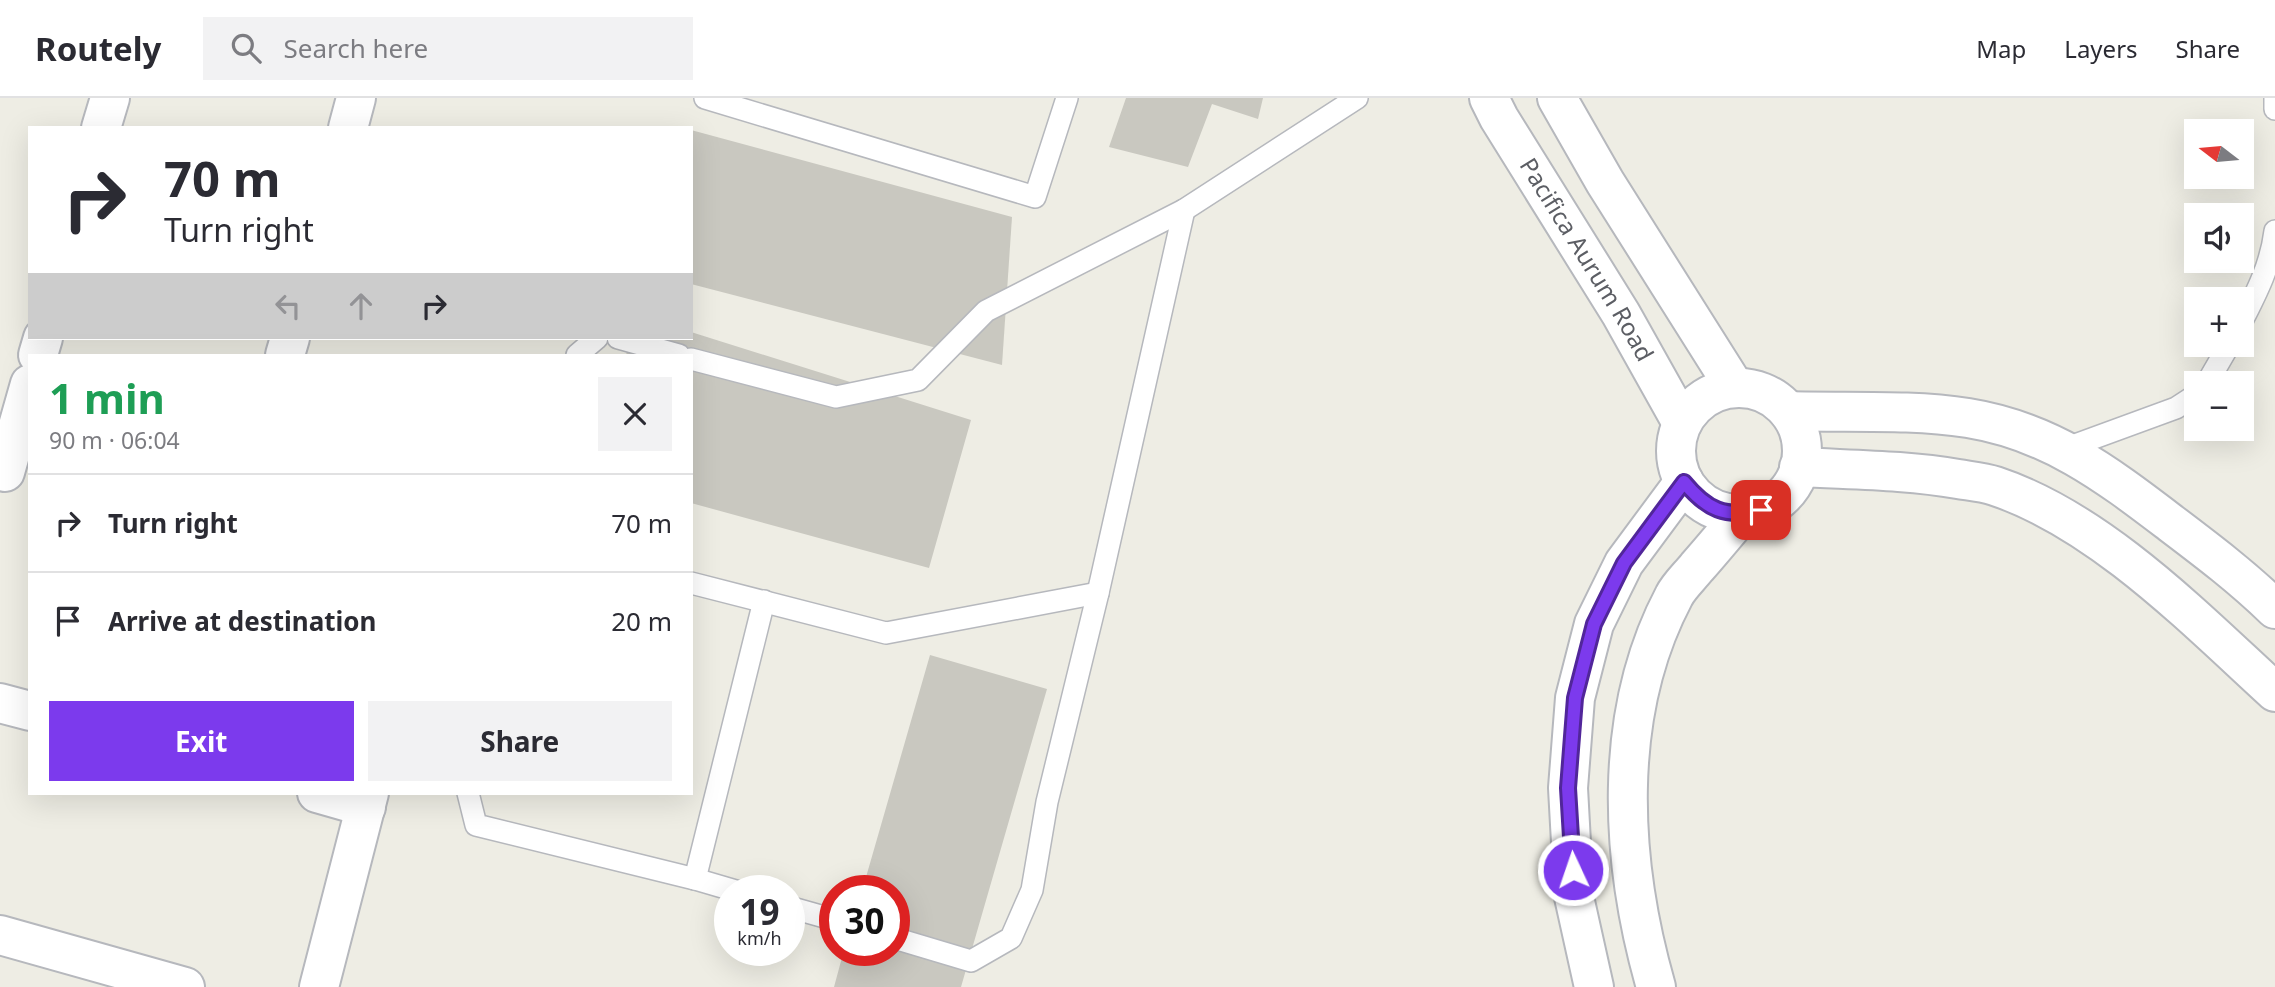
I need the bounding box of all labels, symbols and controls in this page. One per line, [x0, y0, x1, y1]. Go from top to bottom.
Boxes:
search box [203, 17, 693, 80]
text: Routely [35, 26, 161, 71]
icon: search [227, 29, 265, 67]
text: Search here [283, 30, 428, 66]
text: Map [1976, 32, 2026, 65]
text: Layers [2064, 32, 2138, 65]
text: Share [2176, 32, 2240, 65]
north arrow [2184, 119, 2254, 189]
map controls [2184, 119, 2254, 441]
text: 70 m [164, 145, 281, 211]
street label: Pacifica Aurum Road [1513, 151, 1662, 367]
icon: right [49, 154, 140, 245]
button: sound [2184, 203, 2254, 273]
text: Turn right [164, 208, 314, 251]
icon: left [269, 287, 307, 325]
icon: ahead [342, 287, 380, 325]
icon: right [415, 287, 453, 325]
button: + [2184, 287, 2254, 357]
text: 1 min [49, 369, 165, 426]
button: − [2184, 371, 2254, 441]
button: close [598, 377, 672, 451]
text: 90 m · 06:04 [49, 424, 180, 456]
pin [1731, 480, 1791, 540]
icon: arrive [1742, 491, 1780, 529]
icon: right [49, 504, 87, 542]
text: Turn right [108, 505, 238, 541]
text: 70 m [611, 505, 672, 541]
icon: arrive [49, 602, 87, 640]
text: Arrive at destination [108, 603, 377, 639]
text: 20 m [611, 603, 672, 639]
button: Exit [49, 701, 354, 781]
button: Share [368, 701, 672, 781]
position arrow [1536, 833, 1610, 907]
speed limit sign: 30 [819, 875, 910, 966]
text: 19 [739, 888, 780, 935]
text: km/h [737, 926, 782, 950]

